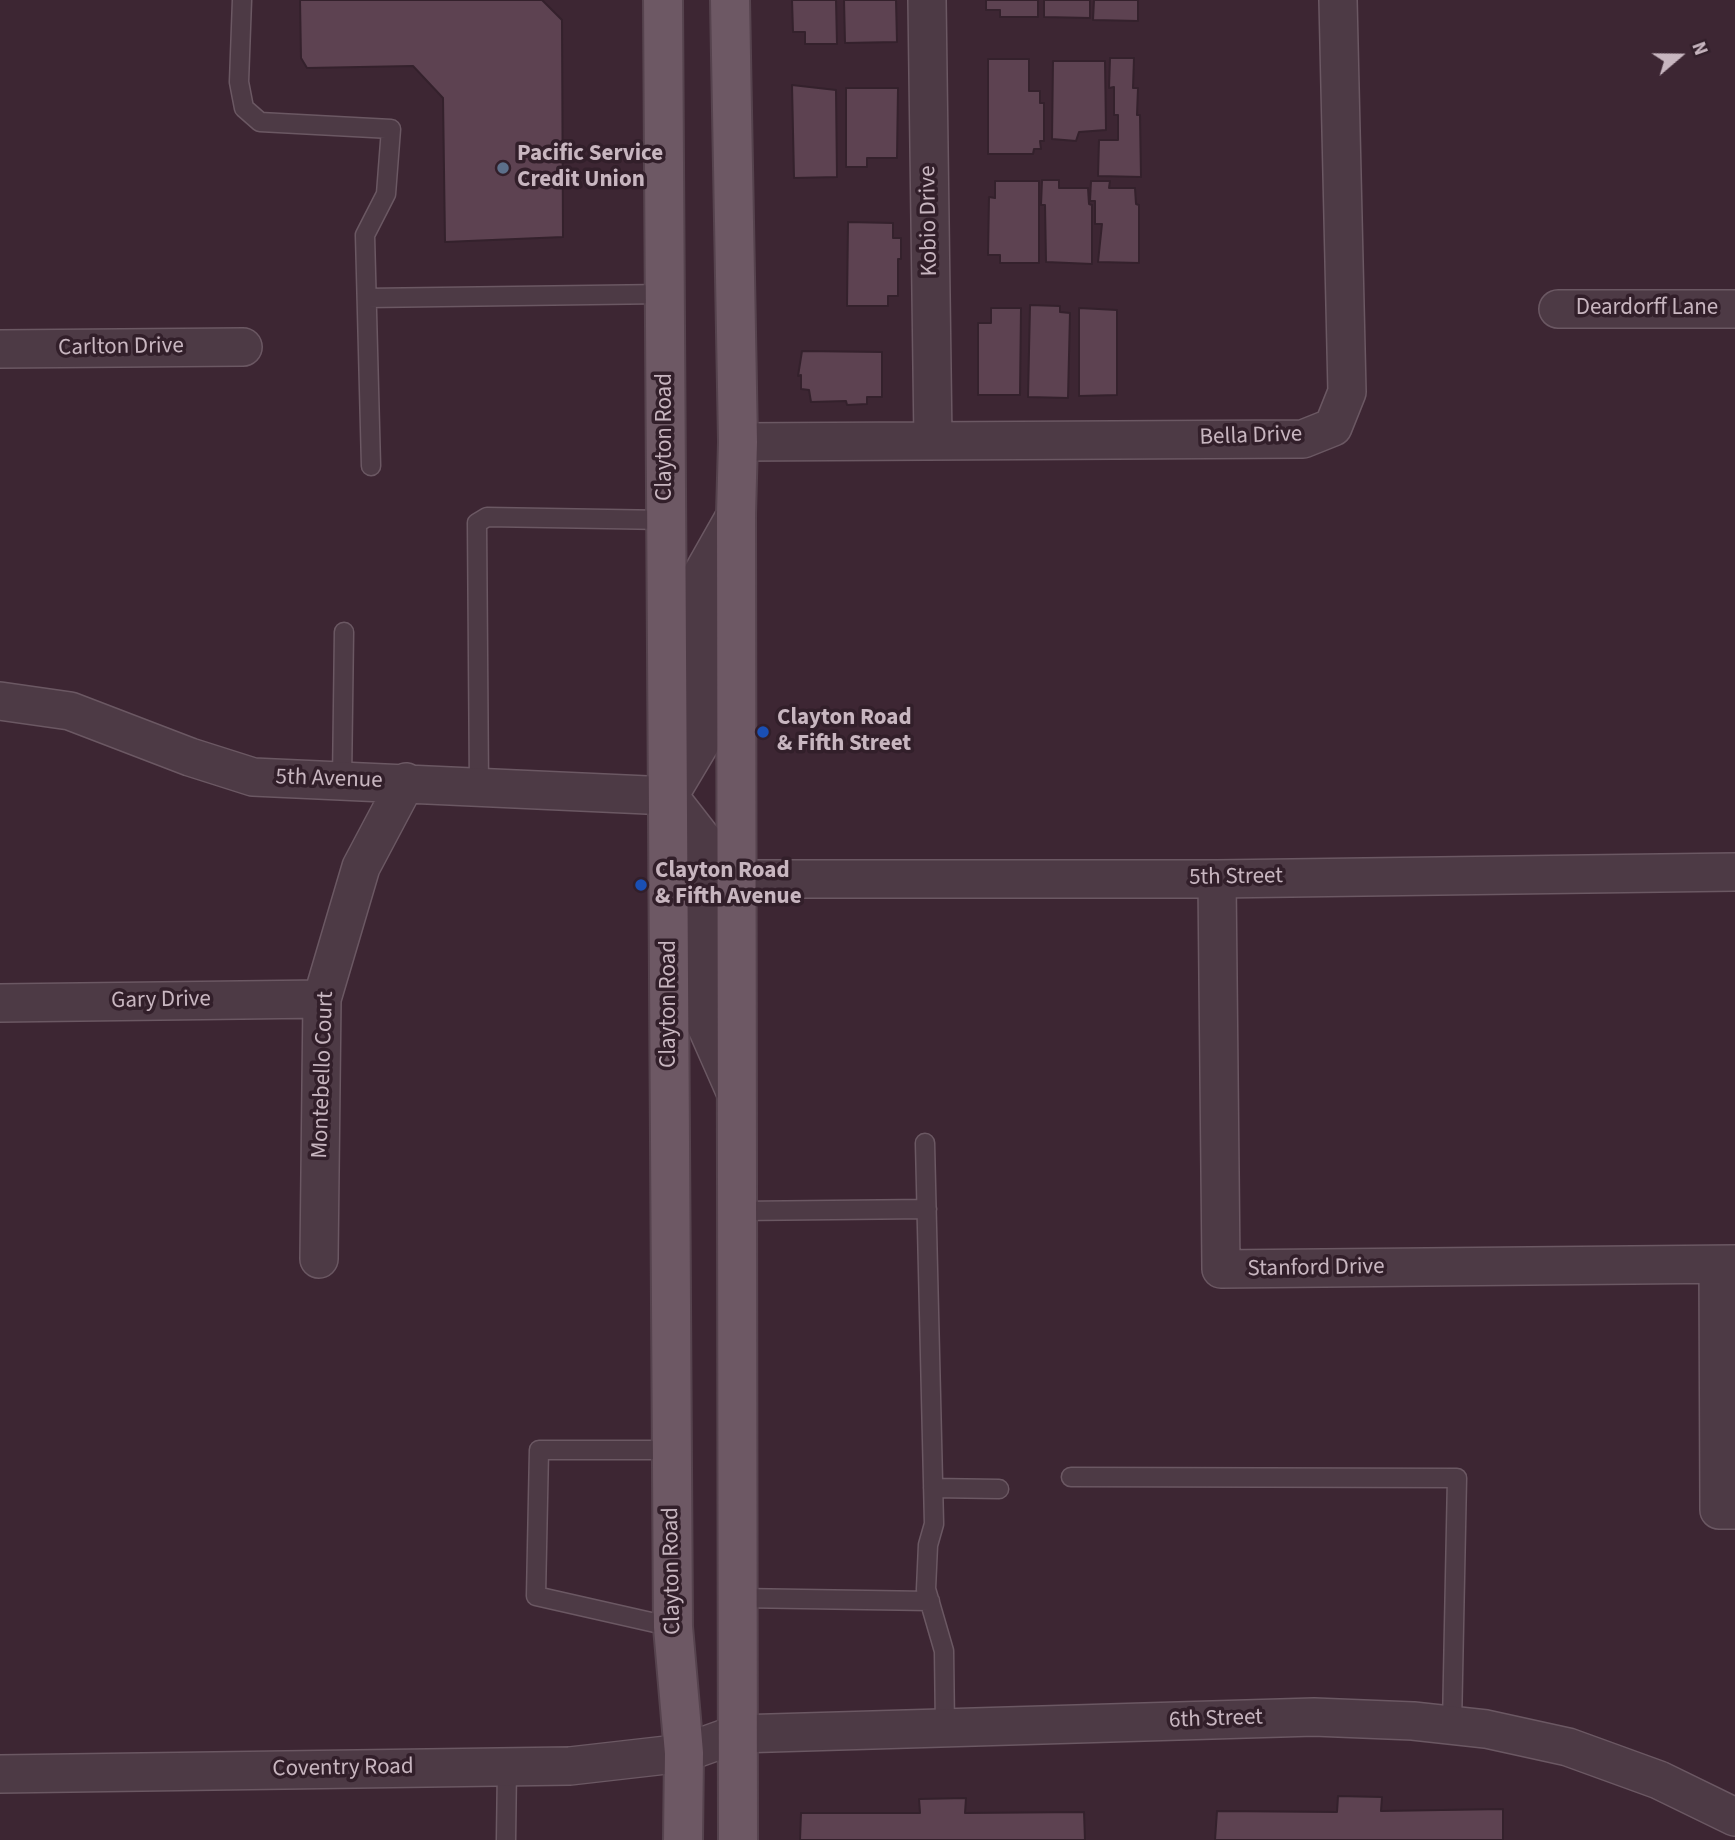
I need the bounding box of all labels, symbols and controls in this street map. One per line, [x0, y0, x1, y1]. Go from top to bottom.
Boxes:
north arrow [1644, 21, 1714, 91]
text: N [1684, 38, 1714, 59]
place label: Pacific Service Credit Union [517, 141, 663, 195]
marker: Pacific Service Credit Union [495, 160, 511, 176]
street label: Kobio Drive [915, 165, 945, 277]
street label: Deardorff Lane [1576, 295, 1718, 323]
street label: Carlton Drive [58, 333, 184, 363]
street label: Clayton Road [652, 373, 680, 501]
street label: Bella Drive [1199, 421, 1303, 453]
place label: Clayton Road & Fifth Street [777, 705, 912, 759]
marker: Clayton Road & Fifth Street [755, 724, 771, 740]
street label: 5th Avenue [275, 764, 383, 796]
place label: Clayton Road & Fifth Avenue [655, 858, 802, 912]
street label: 5th Street [1189, 863, 1283, 893]
marker: Clayton Road & Fifth Avenue [633, 877, 649, 893]
street label: Clayton Road [656, 940, 684, 1068]
street label: Gary Drive [111, 986, 211, 1016]
street label: Montebello Court [307, 991, 341, 1159]
street label: Stanford Drive [1247, 1254, 1385, 1284]
street label: Clayton Road [658, 1507, 688, 1635]
street label: 6th Street [1169, 1705, 1263, 1735]
street label: Coventry Road [272, 1754, 414, 1784]

